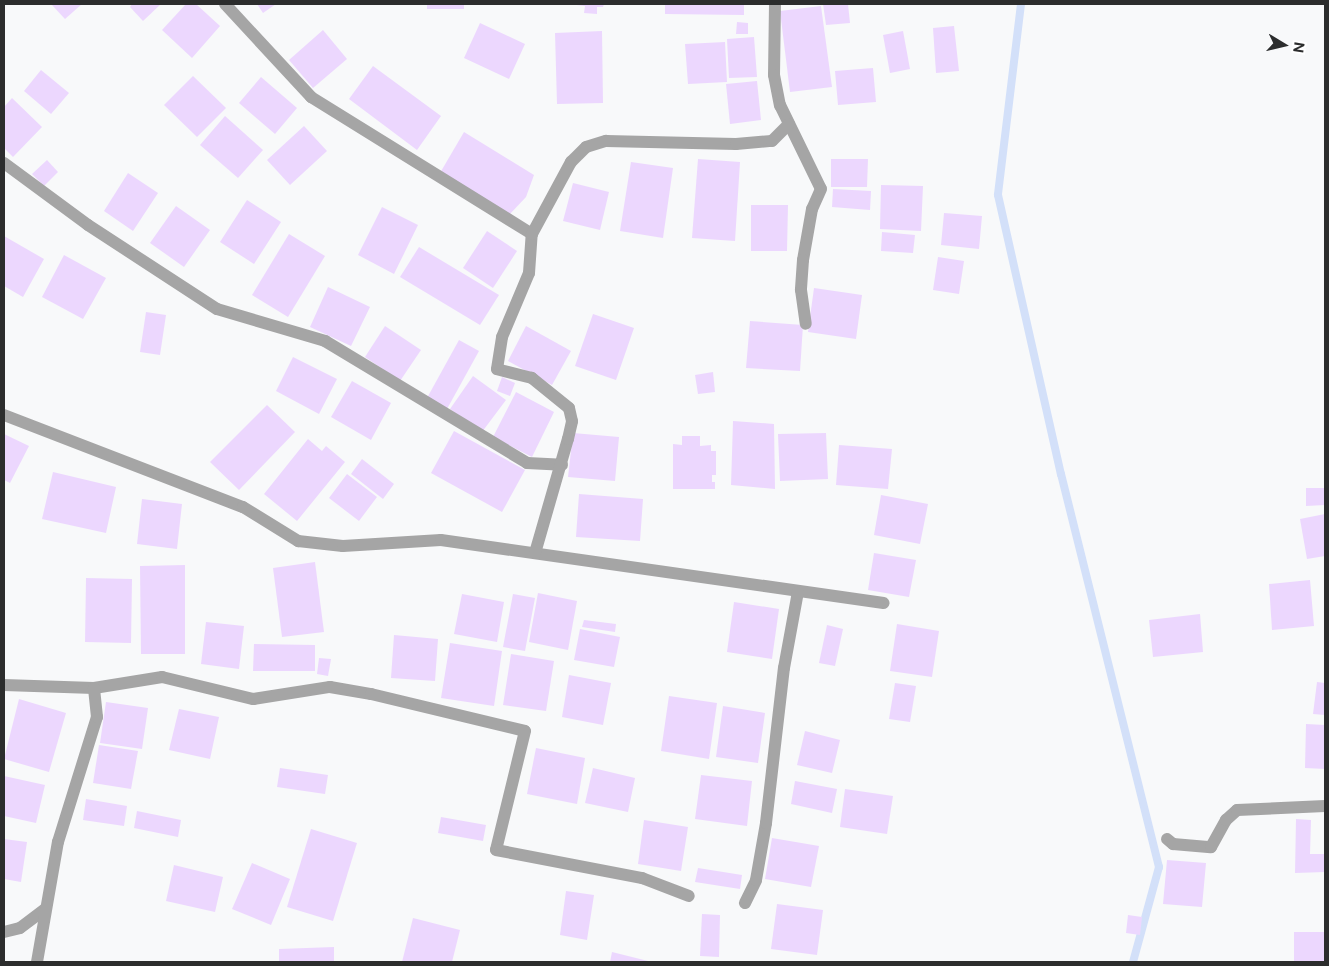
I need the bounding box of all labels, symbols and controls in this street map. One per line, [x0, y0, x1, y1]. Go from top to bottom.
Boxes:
north arrow [1259, 20, 1309, 70]
text: N [1290, 41, 1308, 54]

